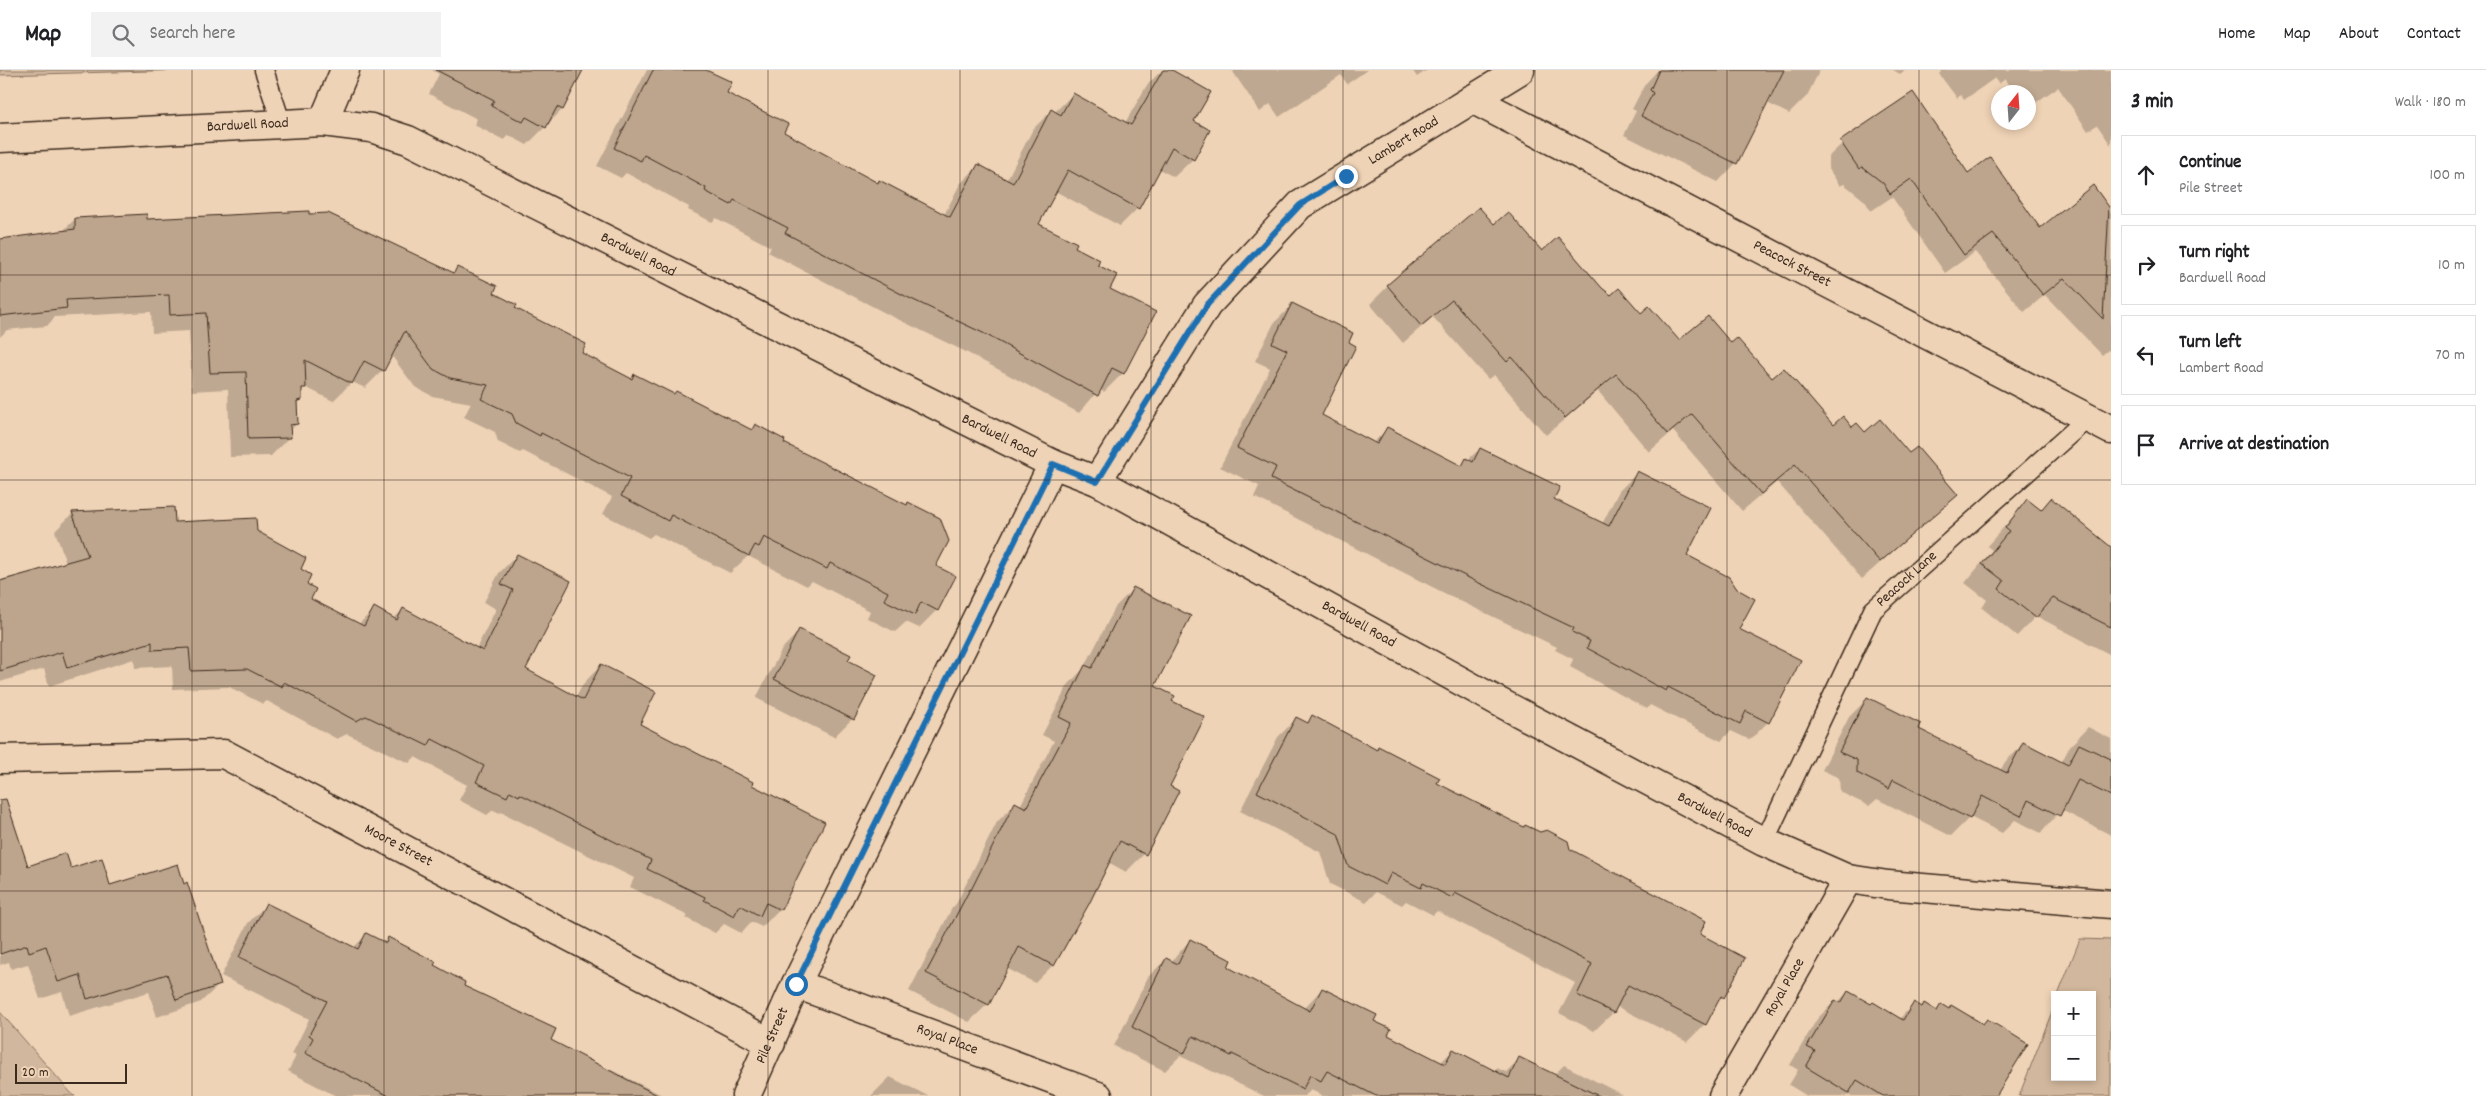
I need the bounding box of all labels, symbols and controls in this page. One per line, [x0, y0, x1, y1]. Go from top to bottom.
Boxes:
search box [91, 12, 441, 57]
text: Map [25, 18, 61, 52]
icon: search [109, 21, 137, 49]
text: Search here [149, 21, 235, 48]
text: Home [2218, 22, 2255, 47]
text: Map [2283, 22, 2311, 47]
text: About [2339, 22, 2379, 47]
text: Contact [2407, 22, 2461, 47]
north arrow [1991, 85, 2036, 130]
text: 3 min [2131, 88, 2173, 118]
text: Walk · 180 m [2395, 91, 2466, 114]
street label: Lambert Road [1364, 111, 1443, 171]
street label: Bardwell Road [206, 113, 289, 139]
text: Continue [2179, 150, 2241, 177]
icon: ahead [2132, 161, 2160, 189]
text: 100 m [2429, 164, 2465, 187]
route end [1335, 165, 1358, 188]
text: Pile Street [2179, 177, 2243, 200]
street label: Bardwell Road [596, 227, 679, 284]
street label: Peacock Street [1749, 235, 1835, 294]
text: Turn right [2179, 240, 2250, 267]
icon: right [2132, 251, 2160, 279]
text: 10 m [2438, 254, 2465, 277]
text: Bardwell Road [2179, 267, 2266, 290]
text: Turn left [2179, 330, 2242, 357]
icon: left [2132, 341, 2160, 369]
text: 70 m [2435, 344, 2465, 367]
text: Lambert Road [2179, 357, 2263, 380]
street label: Bardwell Road [957, 409, 1040, 465]
icon: arrive [2132, 431, 2160, 459]
text: Arrive at destination [2179, 432, 2329, 459]
street label: Peacock Lane [1872, 546, 1943, 613]
street label: Bardwell Road [1317, 595, 1400, 654]
street label: Bardwell Road [1673, 787, 1756, 845]
street label: Moore Street [360, 819, 437, 873]
street label: Royal Place [1760, 954, 1811, 1021]
route start [785, 973, 808, 996]
map controls [2051, 991, 2096, 1081]
button: + [2051, 991, 2096, 1036]
street label: Pile Street [751, 1004, 795, 1067]
street label: Royal Place [913, 1019, 981, 1062]
button: − [2051, 1036, 2096, 1081]
scale bar [15, 1061, 128, 1084]
text: 20 m [22, 1063, 49, 1083]

